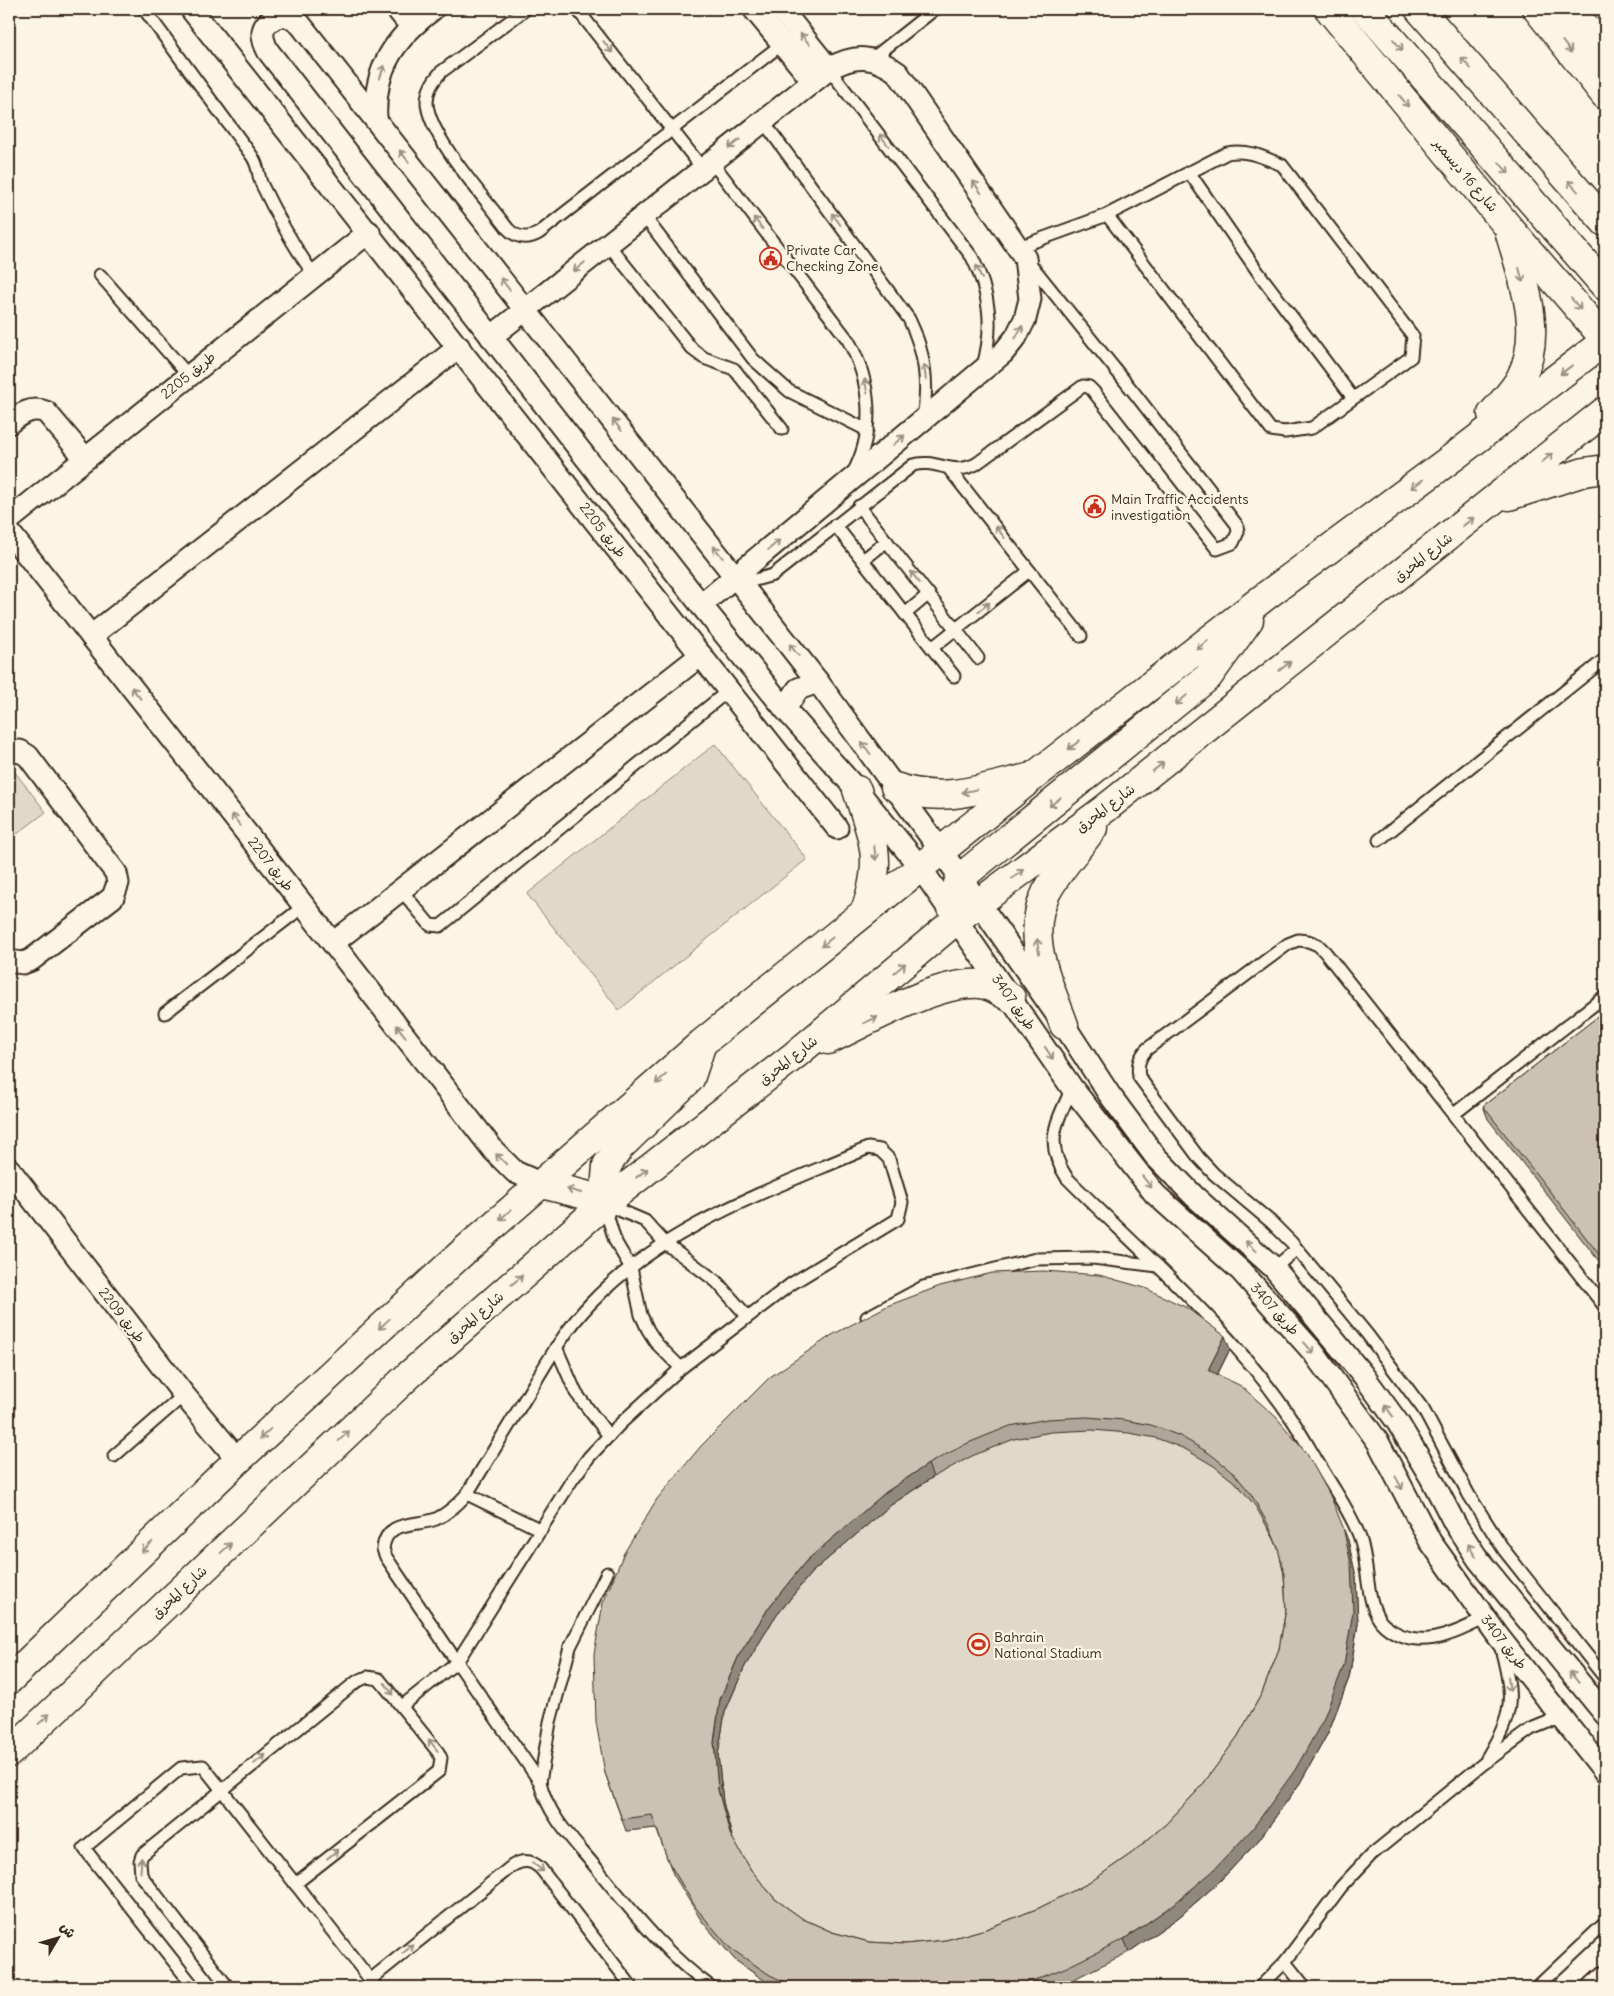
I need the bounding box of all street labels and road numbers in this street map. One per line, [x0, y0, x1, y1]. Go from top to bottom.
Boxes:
street label: شارع 16 ديسمبر [1428, 134, 1502, 216]
street label: طريق 2205 [157, 347, 219, 403]
street label: طريق 2205 [576, 499, 630, 561]
street label: شارع المحرق [1390, 528, 1457, 586]
street label: شارع المحرق [1072, 780, 1139, 837]
street label: طريق 2207 [244, 833, 298, 895]
street label: طريق 3407 [988, 970, 1040, 1034]
street label: شارع المحرق [755, 1031, 822, 1089]
street label: طريق 3407 [1247, 1279, 1303, 1339]
street label: طريق 2209 [95, 1284, 149, 1346]
street label: شارع المحرق [443, 1287, 508, 1347]
street label: شارع المحرق [147, 1562, 211, 1623]
street label: طريق 3407 [1477, 1611, 1531, 1673]

